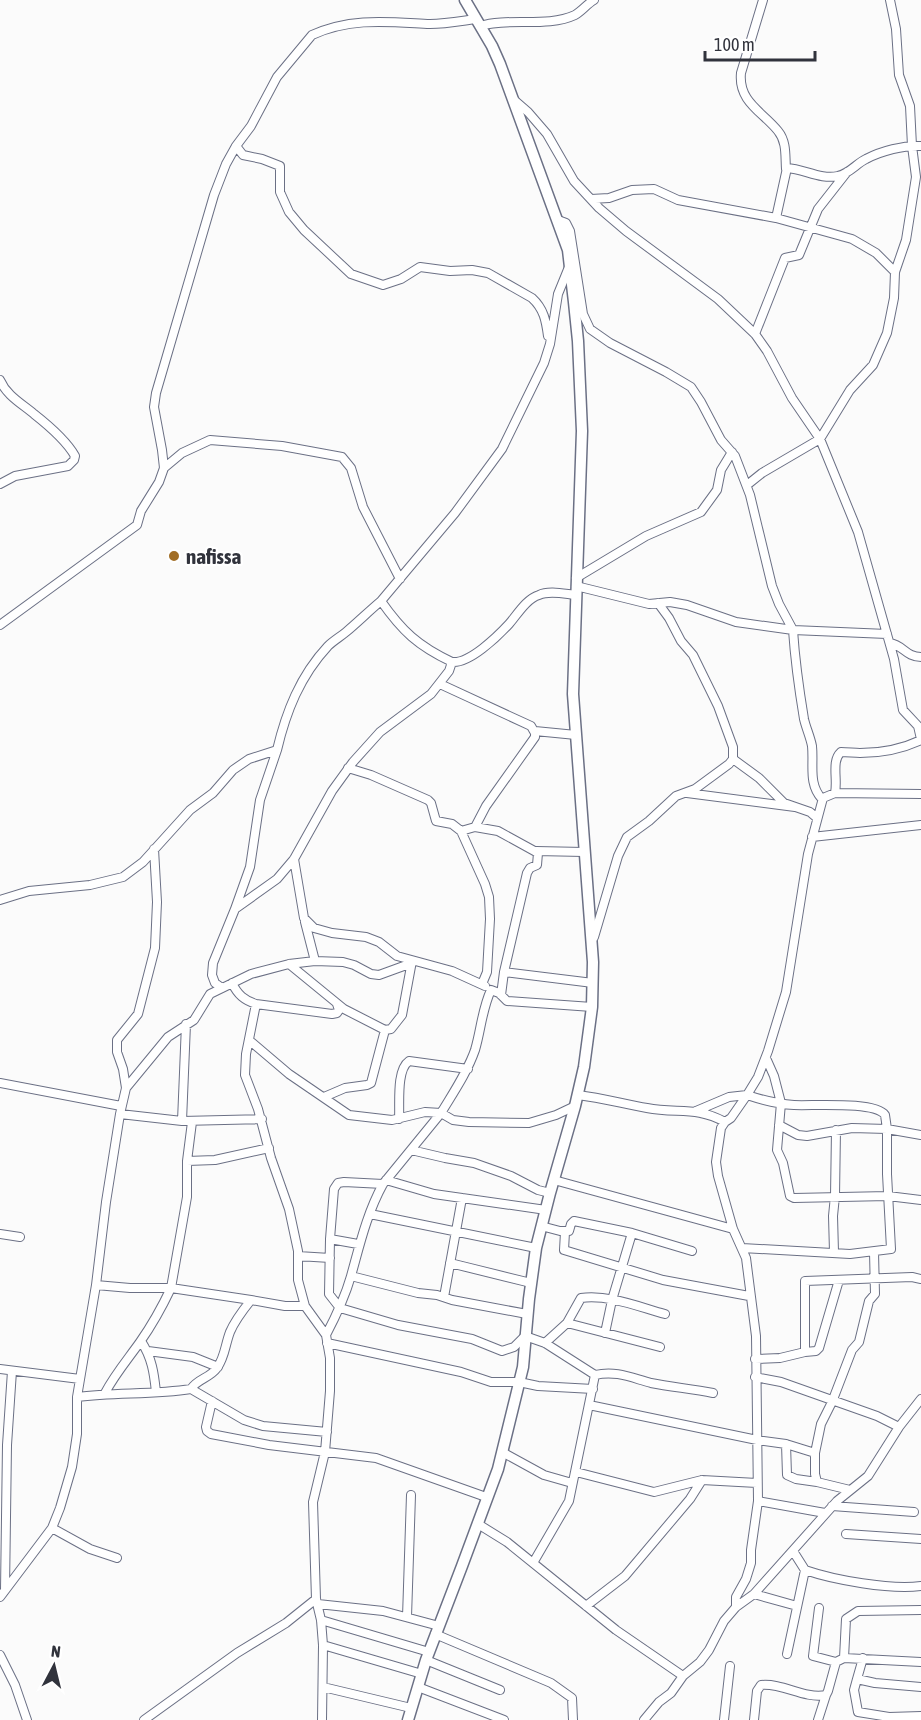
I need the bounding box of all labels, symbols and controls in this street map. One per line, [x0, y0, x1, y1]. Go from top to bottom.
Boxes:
scale bar [705, 24, 814, 62]
text: 100 m [714, 34, 755, 55]
place label: nafissa [186, 544, 241, 568]
marker: nafissa [167, 549, 181, 563]
north arrow [24, 1636, 84, 1696]
text: N [50, 1642, 62, 1661]

